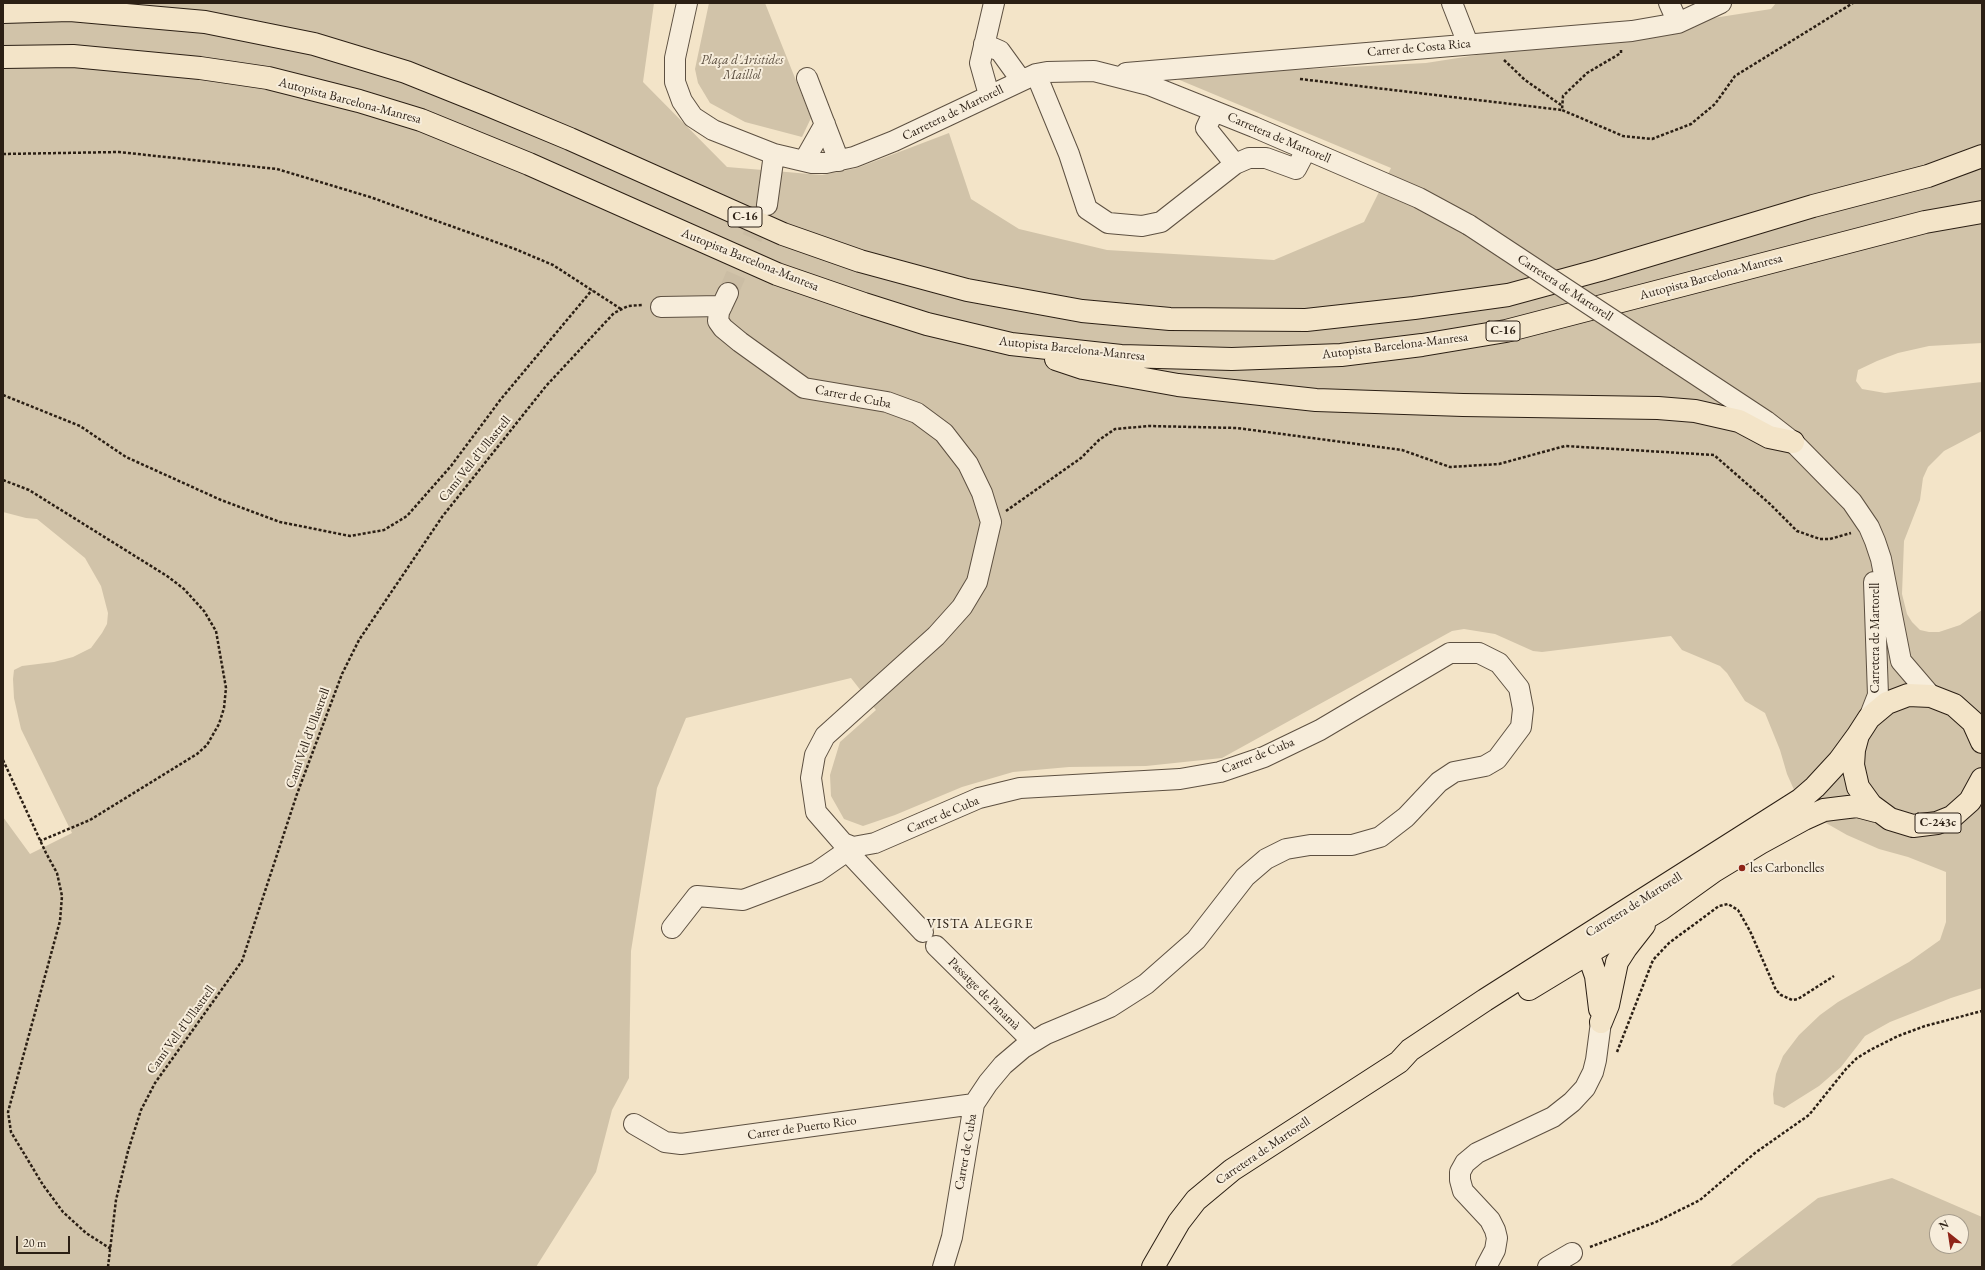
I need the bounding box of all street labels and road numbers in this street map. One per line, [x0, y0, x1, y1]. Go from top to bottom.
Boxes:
street label: Carrer de Costa Rica [1367, 36, 1471, 60]
street label: Autopista Barcelona-Manresa [277, 74, 423, 128]
street label: Carretera de Martorell [900, 82, 1006, 144]
street label: Carretera de Martorell [1225, 109, 1333, 167]
road number: C-16 [728, 207, 762, 227]
street label: Autopista Barcelona-Manresa [679, 225, 821, 295]
street label: Autopista Barcelona-Manresa [1638, 250, 1784, 304]
street label: Carretera de Martorell [1514, 251, 1616, 325]
road number: C-16 [1486, 321, 1520, 341]
street label: Autopista Barcelona-Manresa [1321, 329, 1469, 363]
street label: Autopista Barcelona-Manresa [998, 334, 1146, 364]
street label: Carrer de Cuba [814, 382, 892, 412]
street label: Camí Vell d'Ullastrell [436, 413, 514, 505]
street label: Carretera de Martorell [1867, 583, 1883, 693]
street label: Camí Vell d'Ullastrell [283, 686, 333, 790]
street label: Carrer de Cuba [1219, 734, 1297, 778]
street label: Carrer de Cuba [904, 793, 982, 837]
road number: C-243c [1915, 813, 1961, 833]
street label: Carretera de Martorell [1583, 869, 1685, 941]
street label: Passatge de Panamà [945, 955, 1023, 1033]
street label: Camí Vell d'Ullastrell [144, 983, 218, 1077]
street label: Carrer de Puerto Rico [747, 1113, 857, 1143]
street label: Carrer de Cuba [952, 1113, 980, 1191]
street label: Carretera de Martorell [1213, 1114, 1313, 1188]

